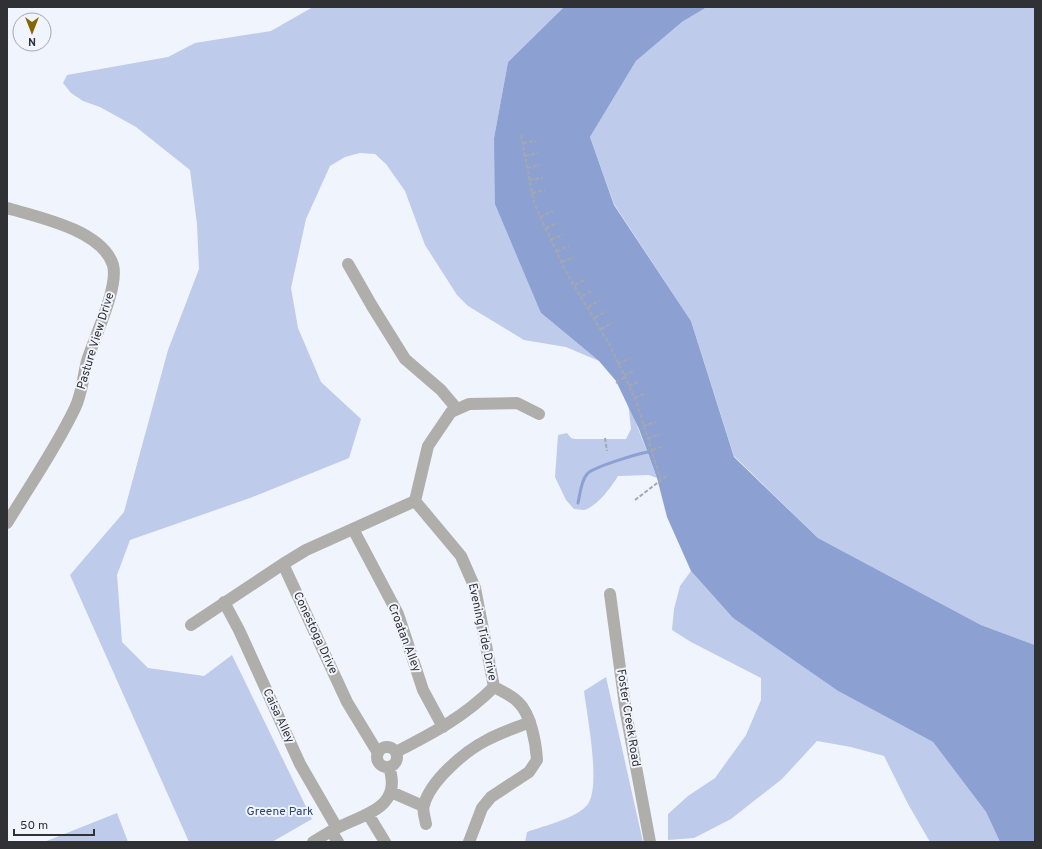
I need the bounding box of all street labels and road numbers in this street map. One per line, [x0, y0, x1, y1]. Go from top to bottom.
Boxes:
street label: Pasture View Drive [74, 291, 118, 391]
street label: Evening Tide Drive [464, 582, 500, 682]
street label: Conestoga Drive [289, 589, 341, 677]
street label: Croatan Alley [384, 601, 424, 675]
street label: Foster Creek Road [612, 668, 644, 768]
street label: Caisa Alley [258, 686, 298, 746]

